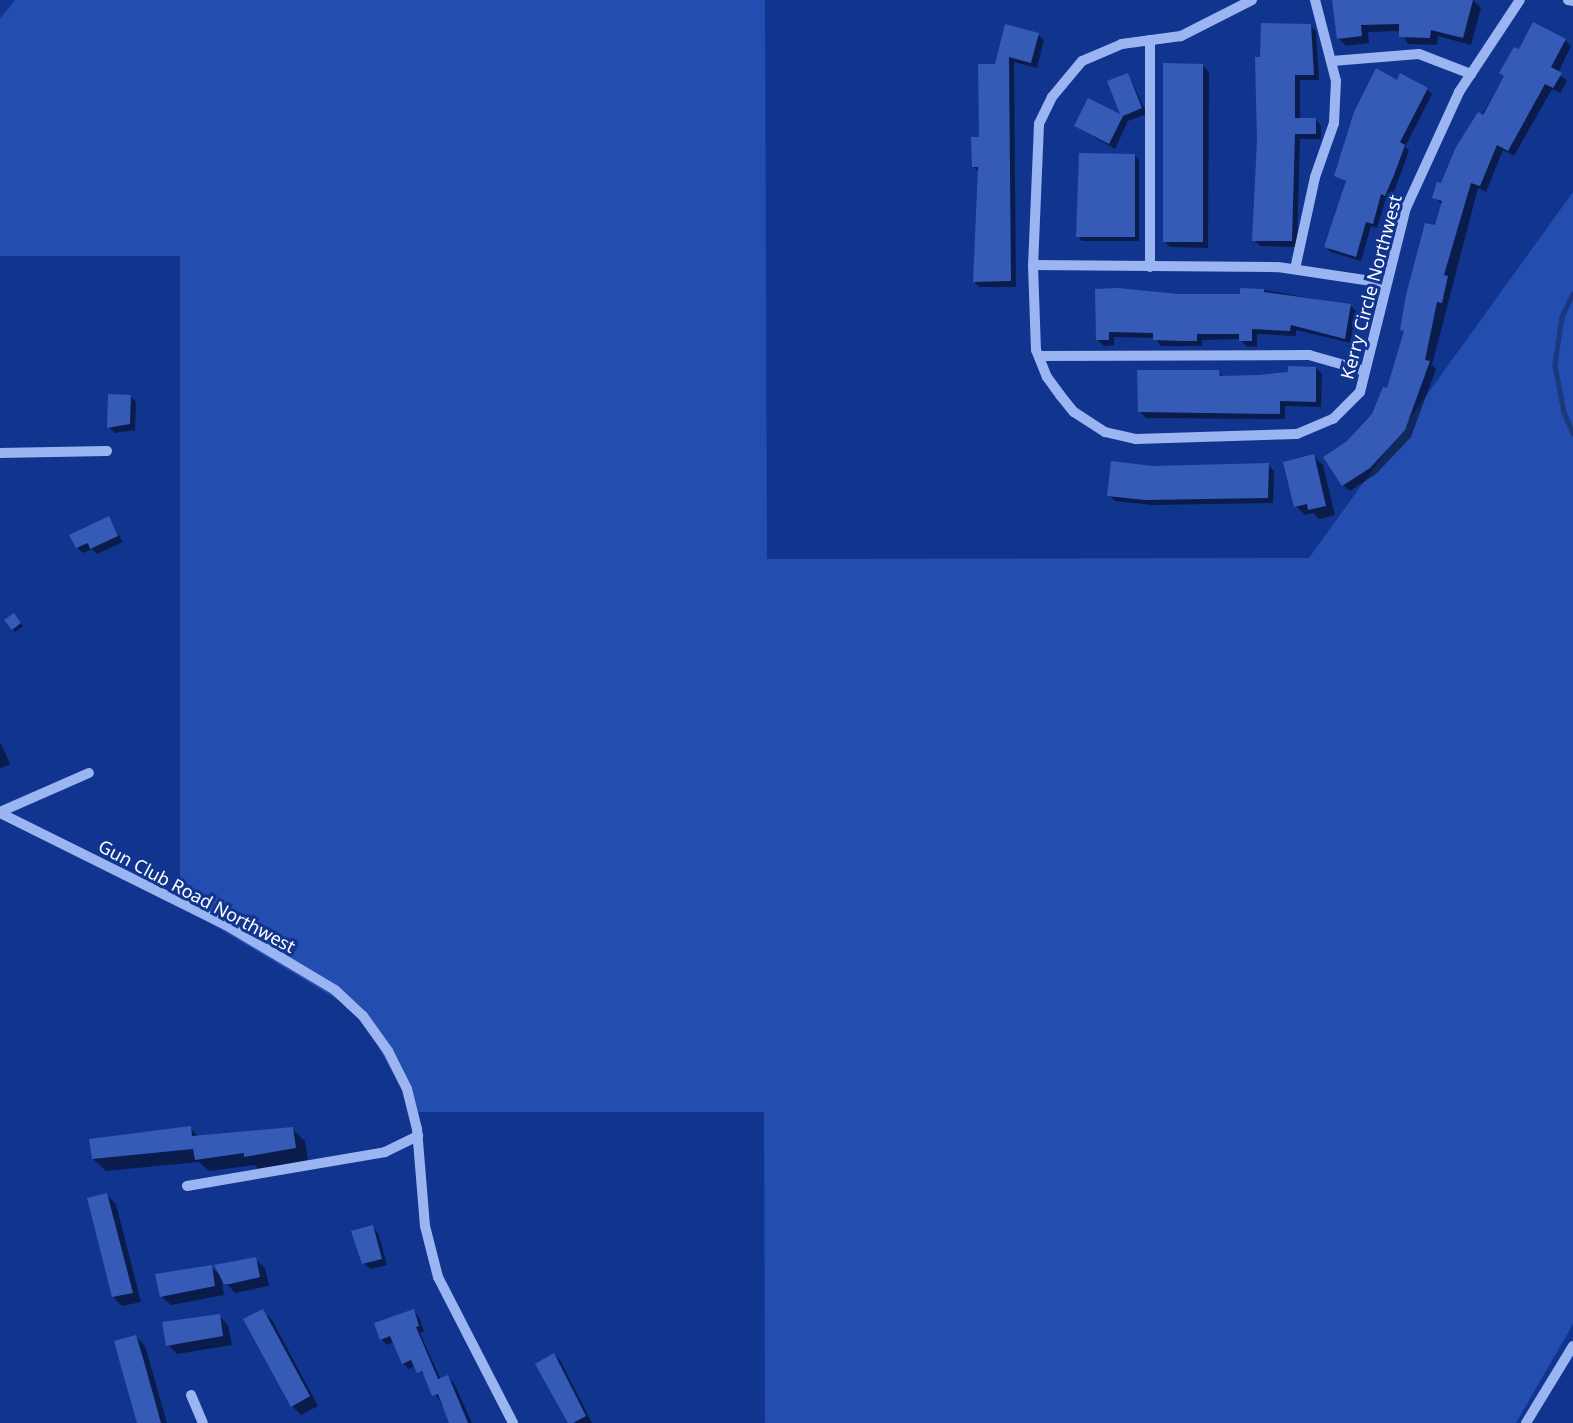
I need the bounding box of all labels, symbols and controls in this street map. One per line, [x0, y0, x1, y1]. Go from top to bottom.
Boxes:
street label: Kerry Circle Northwest [1336, 192, 1406, 382]
street label: Gun Club Road Northwest [95, 835, 299, 957]

